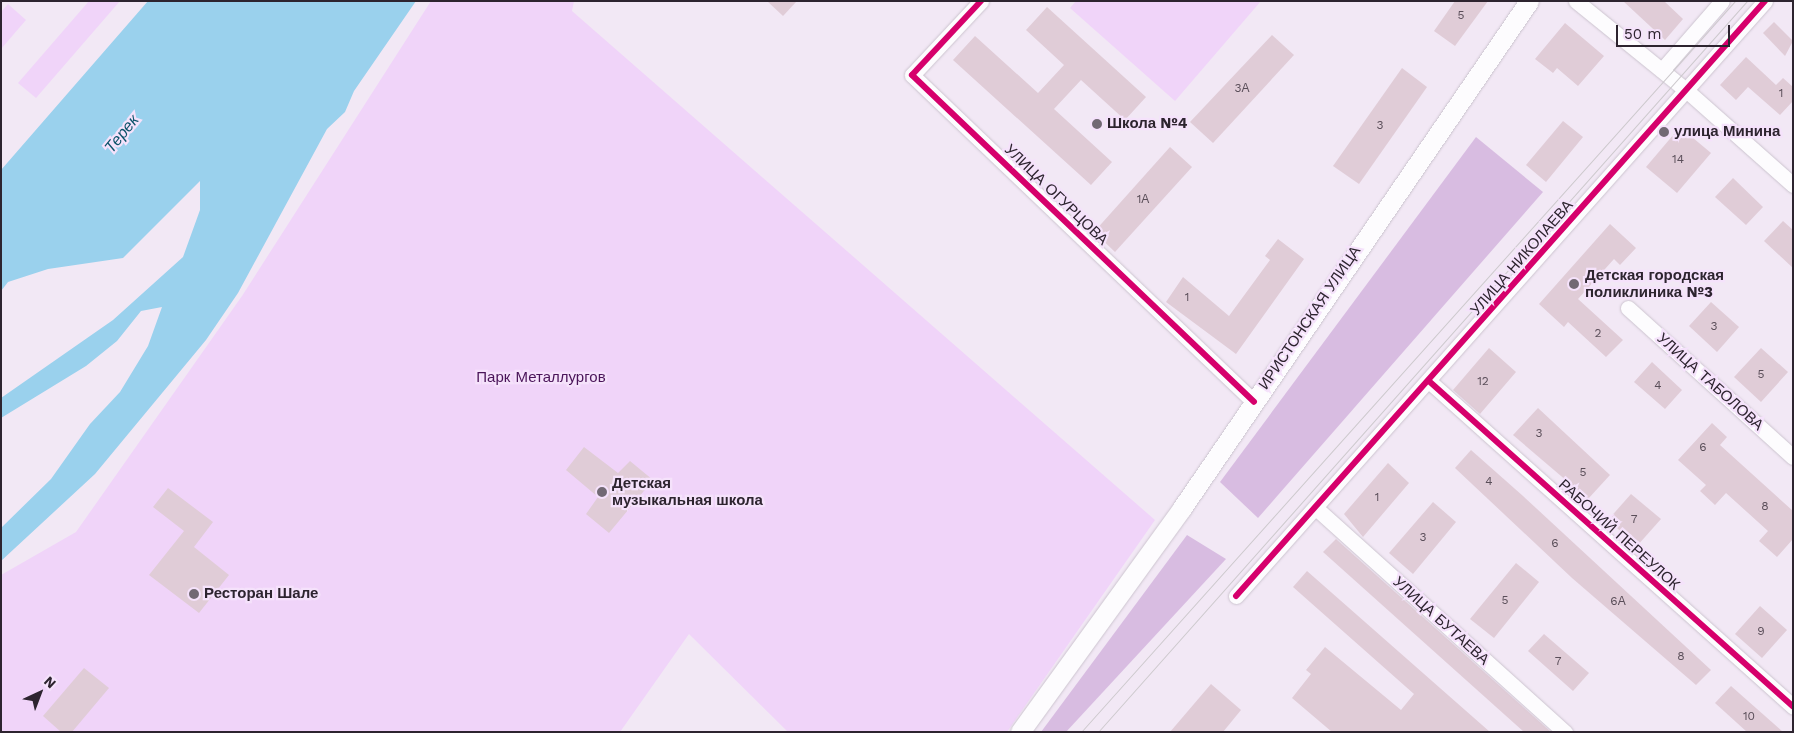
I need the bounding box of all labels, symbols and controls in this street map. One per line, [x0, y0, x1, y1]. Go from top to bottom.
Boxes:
house number: 5 [1458, 9, 1464, 23]
scale bar [1619, 15, 1733, 47]
text: 50 m [1624, 25, 1661, 43]
house number: 3А [1235, 82, 1249, 96]
house number: 1 [1779, 87, 1783, 101]
water label: Терек [101, 111, 143, 157]
place label: Школа №4 [1107, 115, 1187, 133]
marker: Школа №4 [1091, 118, 1103, 130]
house number: 3 [1377, 119, 1383, 133]
place label: улица Минина [1674, 123, 1780, 141]
marker: улица Минина [1658, 126, 1670, 138]
street label: УЛИЦА ОГУРЦОВА [1000, 141, 1112, 249]
house number: 14 [1672, 153, 1684, 167]
house number: 1А [1137, 193, 1149, 207]
street label: УЛИЦА НИКОЛАЕВА [1467, 197, 1577, 319]
street label: ИРИСТОНСКАЯ УЛИЦА [1255, 243, 1365, 393]
place label: Детская городская поликлиника №3 [1585, 266, 1724, 301]
marker: Детская городская поликлиника №3 [1567, 277, 1581, 291]
house number: 1 [1185, 291, 1189, 305]
house number: 3 [1711, 320, 1717, 334]
house number: 2 [1595, 327, 1601, 341]
street label: УЛИЦА ТАБОЛОВА [1653, 330, 1767, 434]
house number: 5 [1758, 368, 1764, 382]
park label: Парк Металлургов [476, 369, 606, 387]
house number: 12 [1477, 375, 1489, 389]
house number: 4 [1654, 379, 1662, 393]
house number: 3 [1536, 427, 1542, 441]
house number: 6 [1699, 441, 1707, 455]
house number: 5 [1580, 466, 1586, 480]
place label: Детская музыкальная школа [612, 474, 763, 509]
house number: 4 [1485, 475, 1493, 489]
street label: РАБОЧИЙ ПЕРЕУЛОК [1555, 476, 1683, 594]
marker: Детская музыкальная школа [596, 486, 608, 498]
house number: 1 [1375, 491, 1379, 505]
house number: 8 [1761, 500, 1769, 514]
house number: 7 [1631, 513, 1637, 527]
house number: 3 [1420, 531, 1426, 545]
house number: 6 [1551, 537, 1559, 551]
street label: УЛИЦА БУТАЕВА [1389, 573, 1493, 669]
place label: Ресторан Шале [204, 585, 318, 603]
marker: Ресторан Шале [188, 588, 200, 600]
house number: 5 [1502, 594, 1508, 608]
house number: 6А [1610, 595, 1626, 609]
house number: 9 [1757, 625, 1765, 639]
house number: 8 [1677, 650, 1685, 664]
house number: 7 [1555, 655, 1561, 669]
north arrow [15, 668, 65, 718]
text: N [41, 673, 59, 691]
house number: 10 [1743, 710, 1755, 724]

